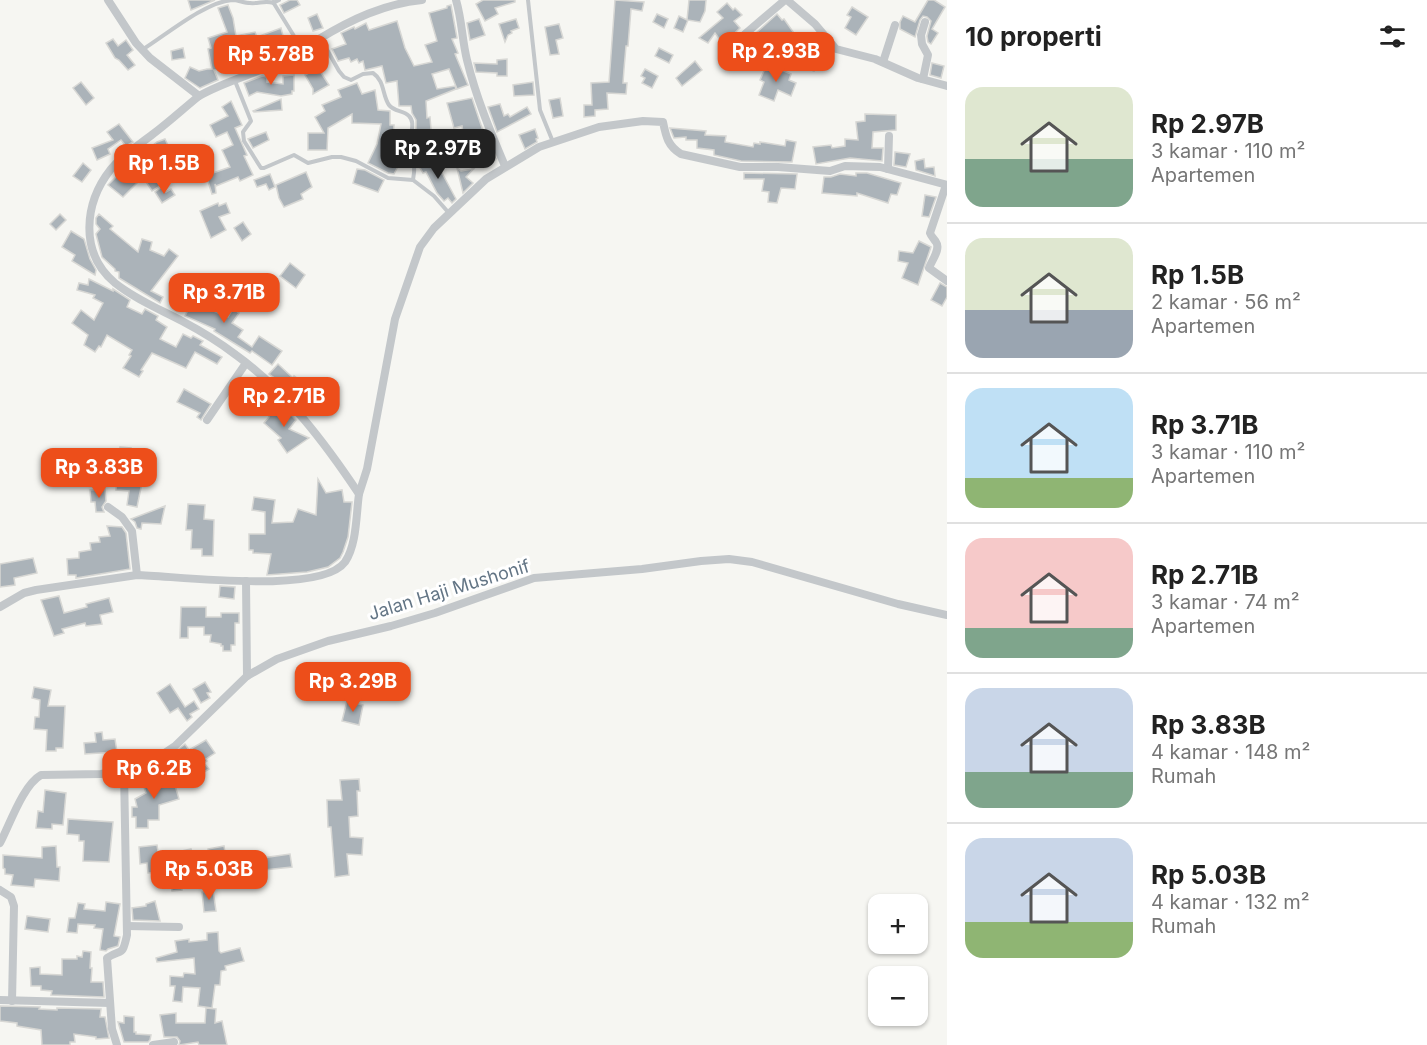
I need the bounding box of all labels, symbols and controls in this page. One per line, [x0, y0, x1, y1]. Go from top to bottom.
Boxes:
icon: filters [1376, 20, 1409, 53]
text: 10 properti [965, 21, 1102, 52]
pin: Rp 2.93B [714, 32, 838, 83]
pin: Rp 5.78B [209, 35, 333, 86]
text: Rp 2.93B [732, 39, 820, 63]
text: Rp 5.78B [228, 42, 314, 66]
text: Rp 2.97B [1151, 108, 1264, 139]
icon: home [1013, 111, 1085, 183]
pin: Rp 2.97B [376, 129, 500, 180]
text: Rp 2.97B [395, 136, 481, 160]
text: 3 kamar · 110 m² [1151, 139, 1305, 163]
pin: Rp 1.5B [109, 144, 219, 195]
text: Rp 1.5B [128, 151, 200, 175]
text: Apartemen [1151, 163, 1255, 187]
text: Rp 1.5B [1151, 259, 1244, 290]
icon: home [1013, 262, 1085, 334]
pin: Rp 3.71B [162, 273, 286, 324]
text: Rp 3.71B [183, 280, 265, 304]
text: 2 kamar · 56 m² [1151, 290, 1301, 314]
text: Apartemen [1151, 314, 1255, 338]
pin: Rp 2.71B [222, 377, 346, 428]
text: Rp 2.71B [243, 384, 325, 408]
text: Rp 3.71B [1151, 409, 1258, 440]
icon: home [1013, 412, 1085, 484]
text: 3 kamar · 110 m² [1151, 440, 1305, 464]
pin: Rp 3.83B [37, 448, 161, 499]
text: Rp 3.83B [55, 455, 143, 479]
text: Apartemen [1151, 464, 1255, 488]
street label: Jalan Haji Mushonif [366, 555, 532, 624]
text: Rp 2.71B [1151, 559, 1259, 590]
icon: home [1013, 562, 1085, 634]
text: 3 kamar · 74 m² [1151, 590, 1300, 614]
text: Apartemen [1151, 614, 1255, 638]
pin: Rp 3.29B [291, 662, 415, 713]
text: Rp 3.29B [309, 669, 397, 693]
text: Rp 3.83B [1151, 709, 1266, 740]
icon: home [1013, 712, 1085, 784]
text: 4 kamar · 148 m² [1151, 740, 1310, 764]
pin: Rp 6.2B [99, 749, 209, 800]
text: Rp 6.2B [116, 756, 192, 780]
text: Rumah [1151, 764, 1216, 788]
pin: Rp 5.03B [147, 850, 271, 901]
text: Rp 5.03B [165, 857, 253, 881]
text: Rp 5.03B [1151, 859, 1266, 890]
icon: home [1013, 862, 1085, 934]
text: 4 kamar · 132 m² [1151, 890, 1310, 914]
map controls [868, 894, 928, 1026]
button: + [868, 894, 928, 954]
text: Rumah [1151, 914, 1216, 938]
button: − [868, 966, 928, 1026]

